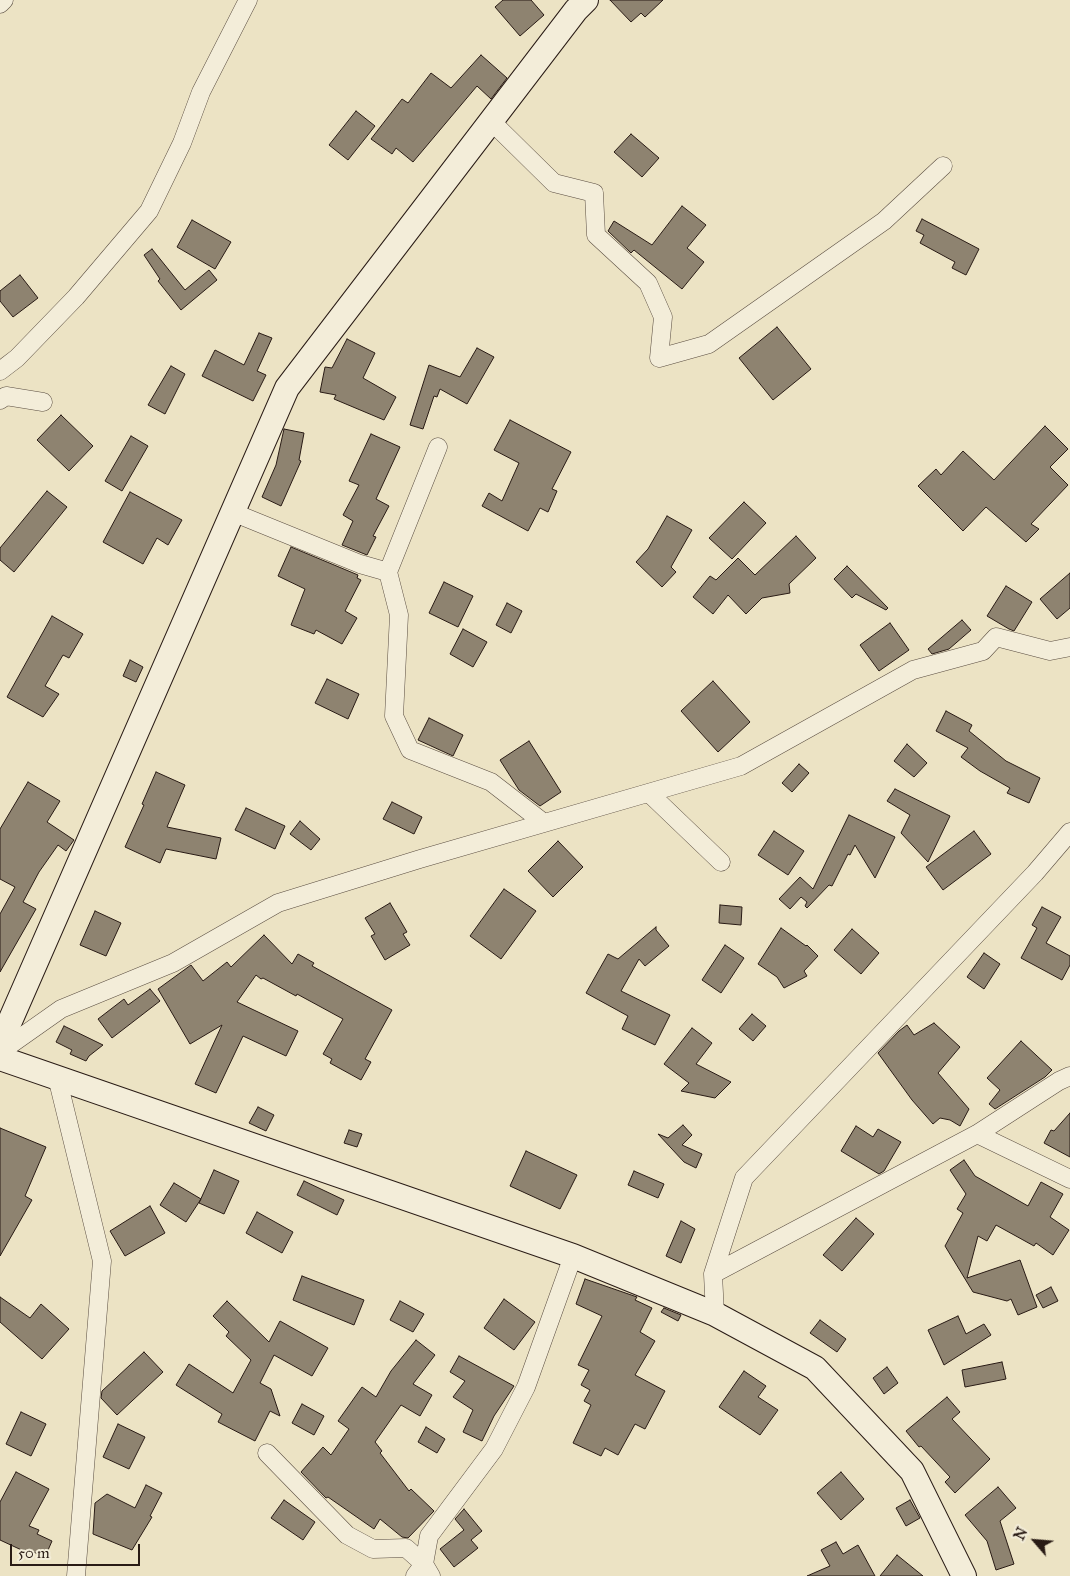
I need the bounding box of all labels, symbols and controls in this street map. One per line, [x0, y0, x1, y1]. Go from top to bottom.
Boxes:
north arrow [1010, 1516, 1060, 1566]
text: N [1011, 1525, 1031, 1543]
scale bar [12, 1534, 142, 1566]
text: 50 m [18, 1544, 50, 1562]

